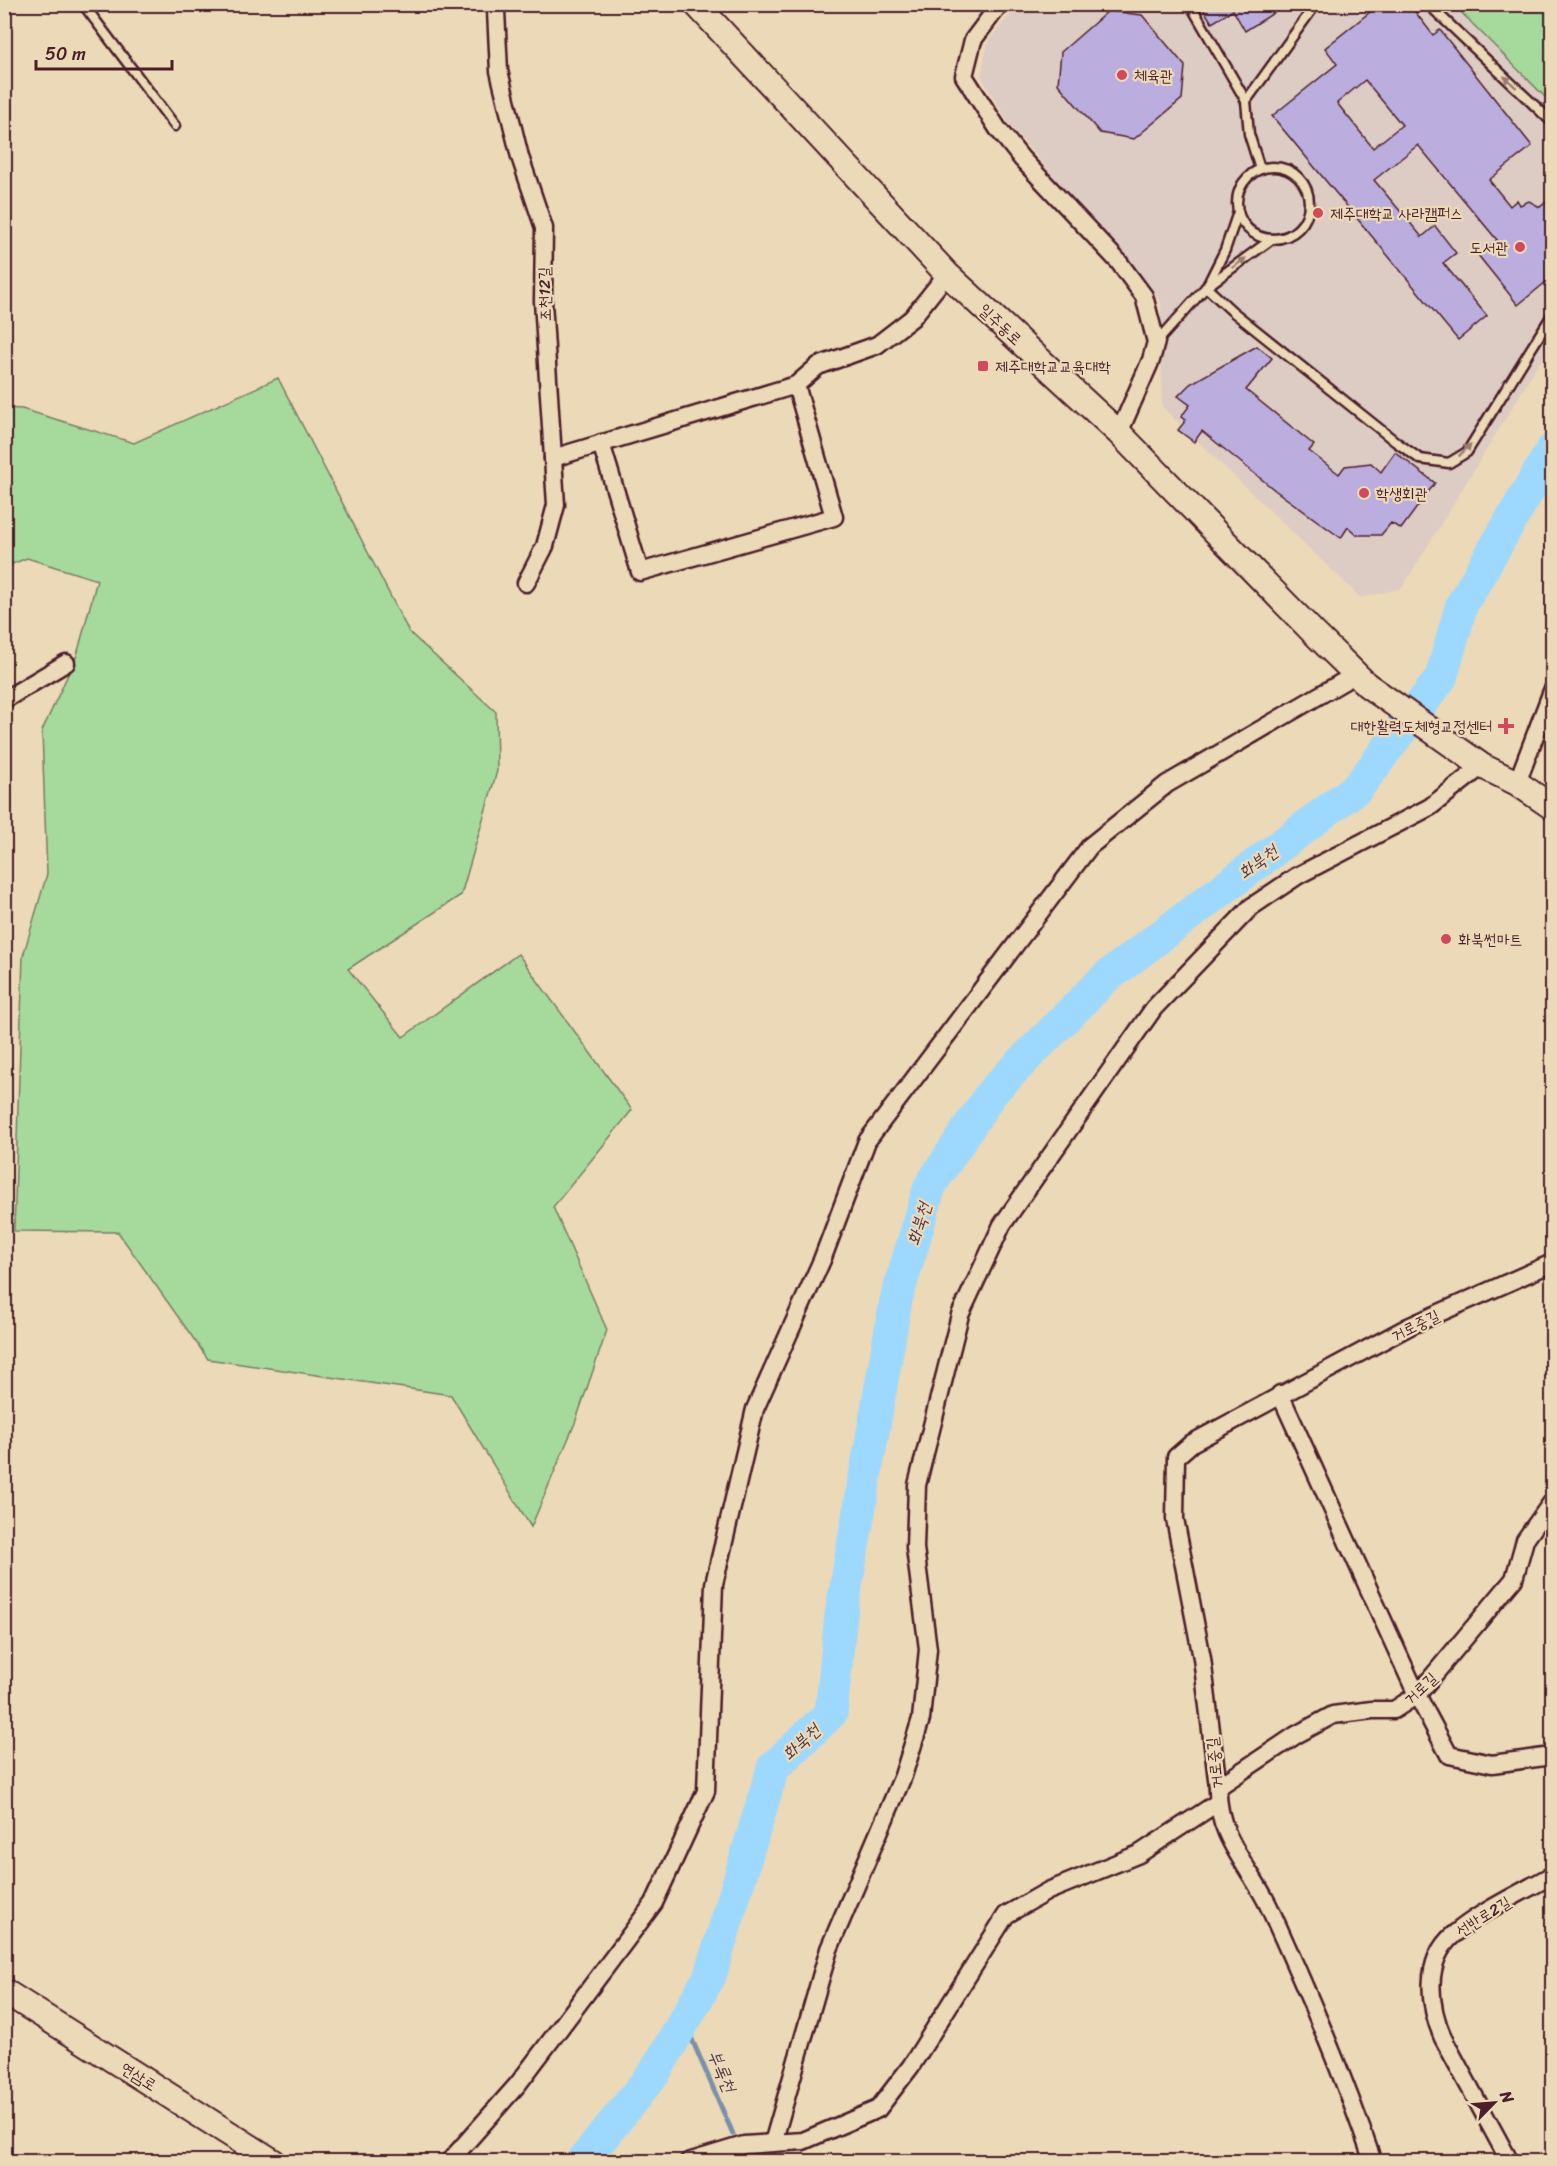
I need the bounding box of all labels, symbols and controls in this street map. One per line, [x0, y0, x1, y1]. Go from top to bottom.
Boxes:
scale bar [36, 33, 172, 71]
text: 50 m [45, 38, 86, 70]
place label: 체육관 [1134, 61, 1173, 90]
marker: 체육관 [1115, 68, 1129, 82]
one-way arrow [1503, 75, 1517, 89]
place label: 제주대학교 사라캠퍼스 [1330, 199, 1463, 228]
marker: 제주대학교 사라캠퍼스 [1311, 206, 1325, 220]
place label: 도서관 [1469, 233, 1508, 262]
marker: 도서관 [1513, 240, 1527, 254]
one-way arrow [1232, 258, 1247, 270]
street label: 조천12길 [530, 266, 559, 322]
street label: 일주동로 [972, 296, 1029, 353]
place label: 제주대학교교육대학 [995, 352, 1111, 381]
marker: 제주대학교교육대학 [976, 359, 990, 373]
one-way arrow [1458, 443, 1473, 457]
place label: 학생회관 [1376, 479, 1428, 508]
marker: 학생회관 [1357, 486, 1371, 500]
place label: 대한활력도체형교정센터 [1350, 712, 1492, 741]
marker: 대한활력도체형교정센터 [1497, 717, 1515, 735]
water label: 화북천 [1231, 835, 1286, 888]
place label: 화북썬마트 [1458, 925, 1522, 954]
marker: 화북썬마트 [1439, 932, 1453, 946]
water label: 화북천 [897, 1197, 941, 1249]
street label: 거로중길 [1386, 1301, 1445, 1350]
street label: 거로길 [1396, 1665, 1444, 1712]
water label: 화북천 [774, 1714, 829, 1769]
street label: 거로중길 [1197, 1736, 1232, 1790]
street label: 선반로2길 [1450, 1888, 1517, 1945]
water label: 부록천 [699, 2045, 746, 2099]
street label: 연삼로 [115, 2054, 163, 2099]
north arrow [1464, 2073, 1524, 2133]
text: N [1491, 2085, 1523, 2109]

